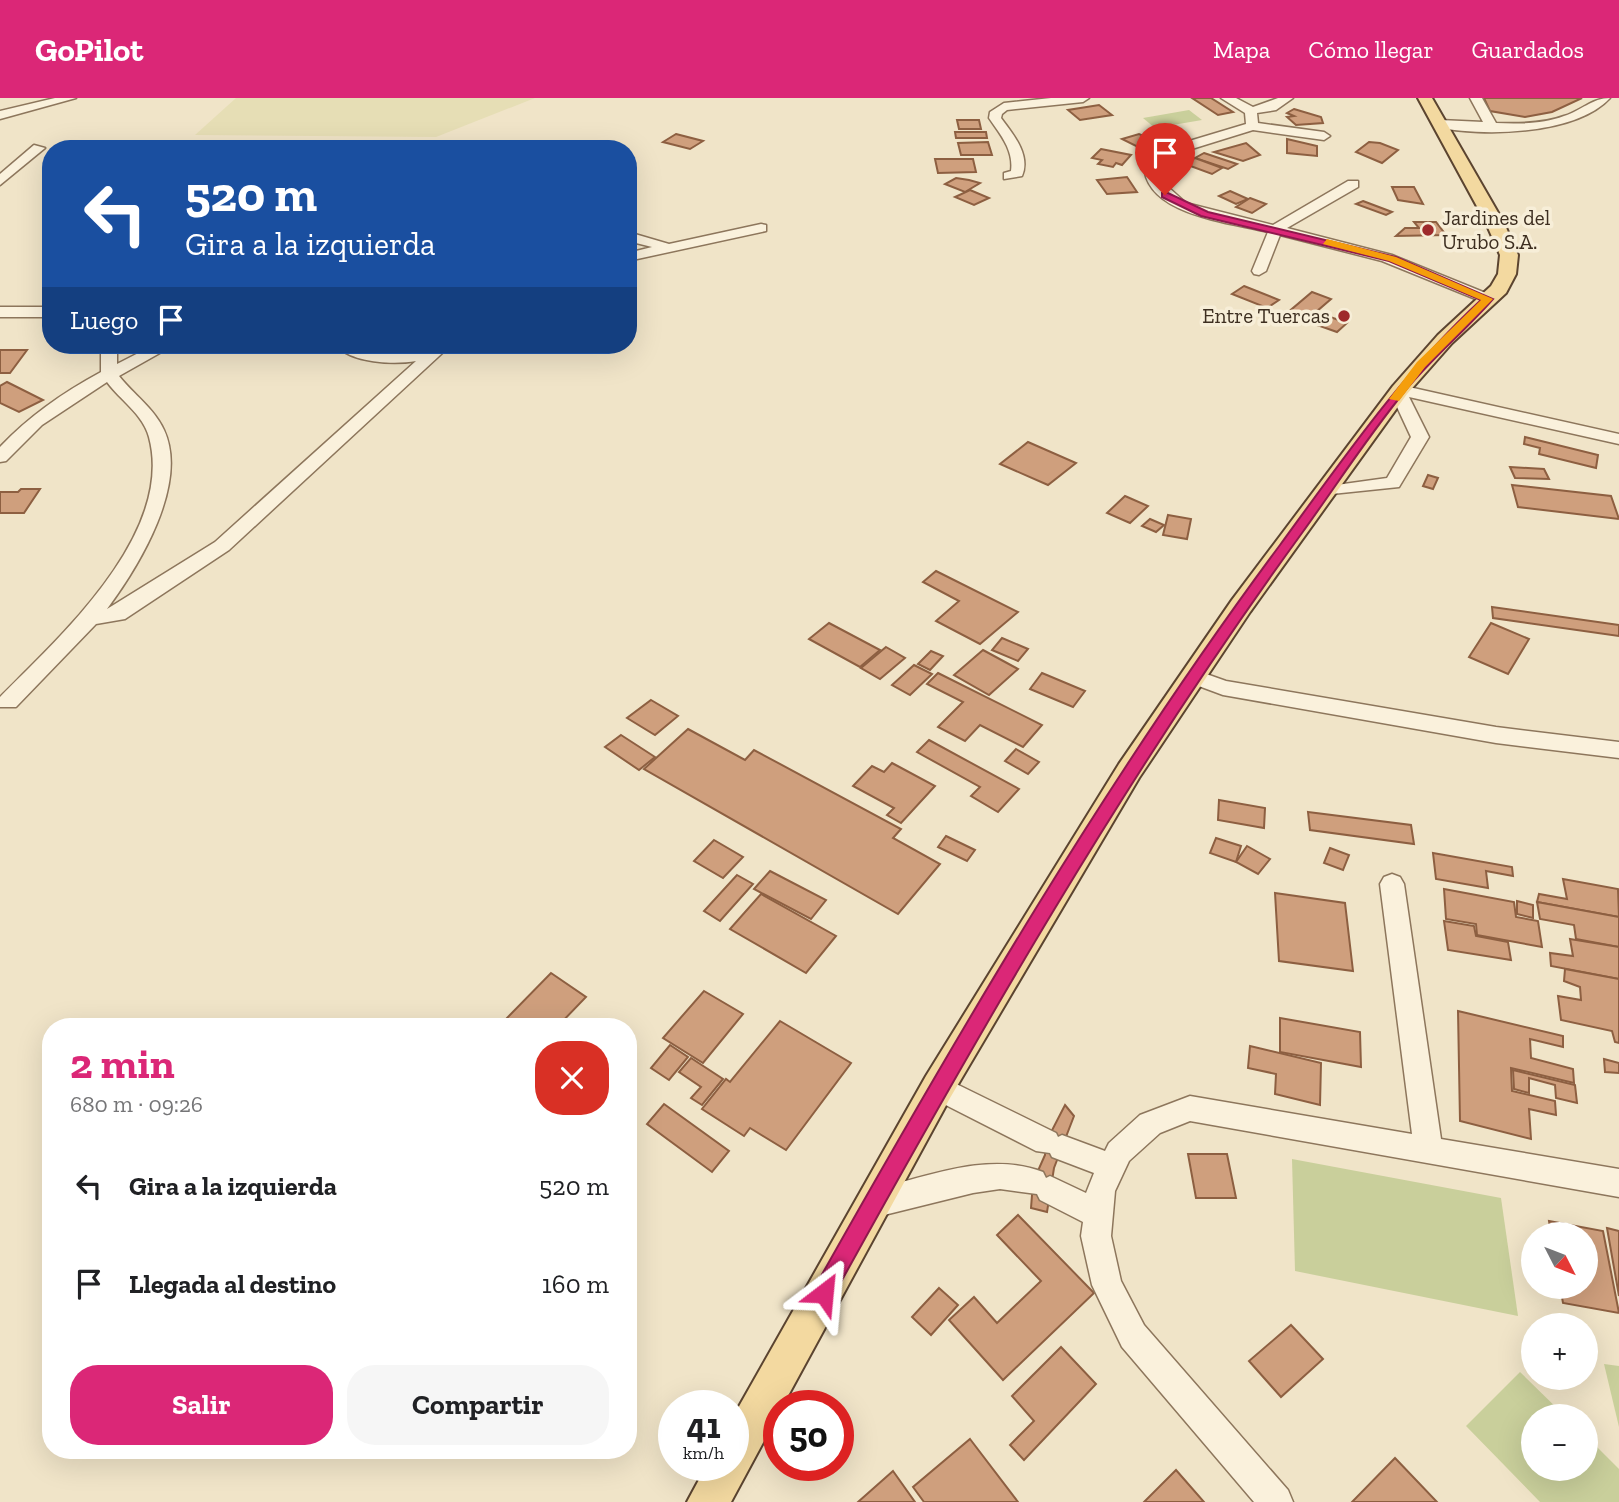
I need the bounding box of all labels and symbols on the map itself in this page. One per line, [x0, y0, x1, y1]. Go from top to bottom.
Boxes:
pin [1135, 123, 1195, 195]
place label: Jardines del Urubo S.A. [1442, 205, 1551, 254]
marker: Jardines del Urubo S.A. [1420, 222, 1436, 238]
place label: Entre Tuercas [1202, 303, 1330, 328]
marker: Entre Tuercas [1336, 308, 1352, 324]
north arrow [1521, 1222, 1598, 1298]
position arrow [787, 1256, 861, 1330]
speed limit sign: 50 [763, 1390, 854, 1481]

